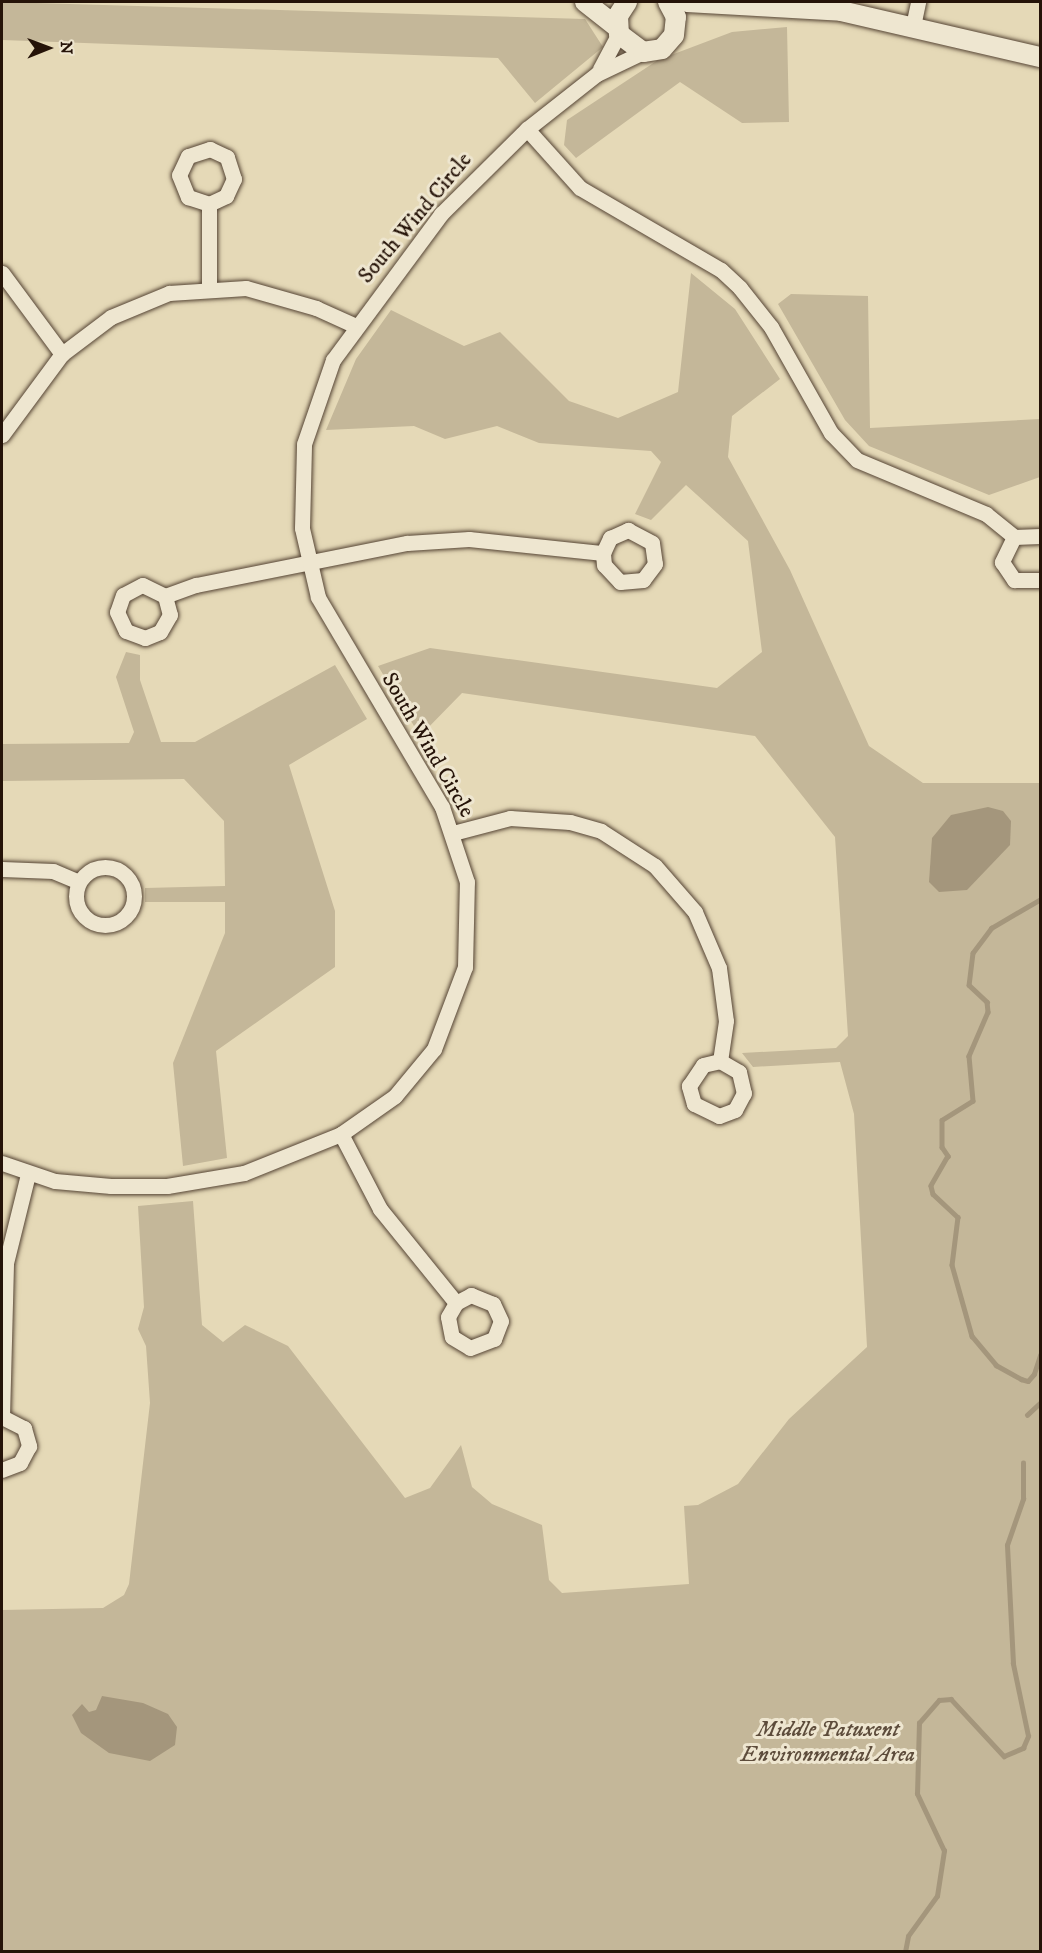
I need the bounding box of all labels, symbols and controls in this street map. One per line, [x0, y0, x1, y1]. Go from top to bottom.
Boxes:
north arrow [18, 18, 78, 78]
text: N [56, 41, 76, 54]
street label: South Wind Circle [353, 147, 477, 289]
street label: South Wind Circle [376, 668, 480, 822]
park label: Middle Patuxent Environmental Area [741, 1716, 915, 1768]

